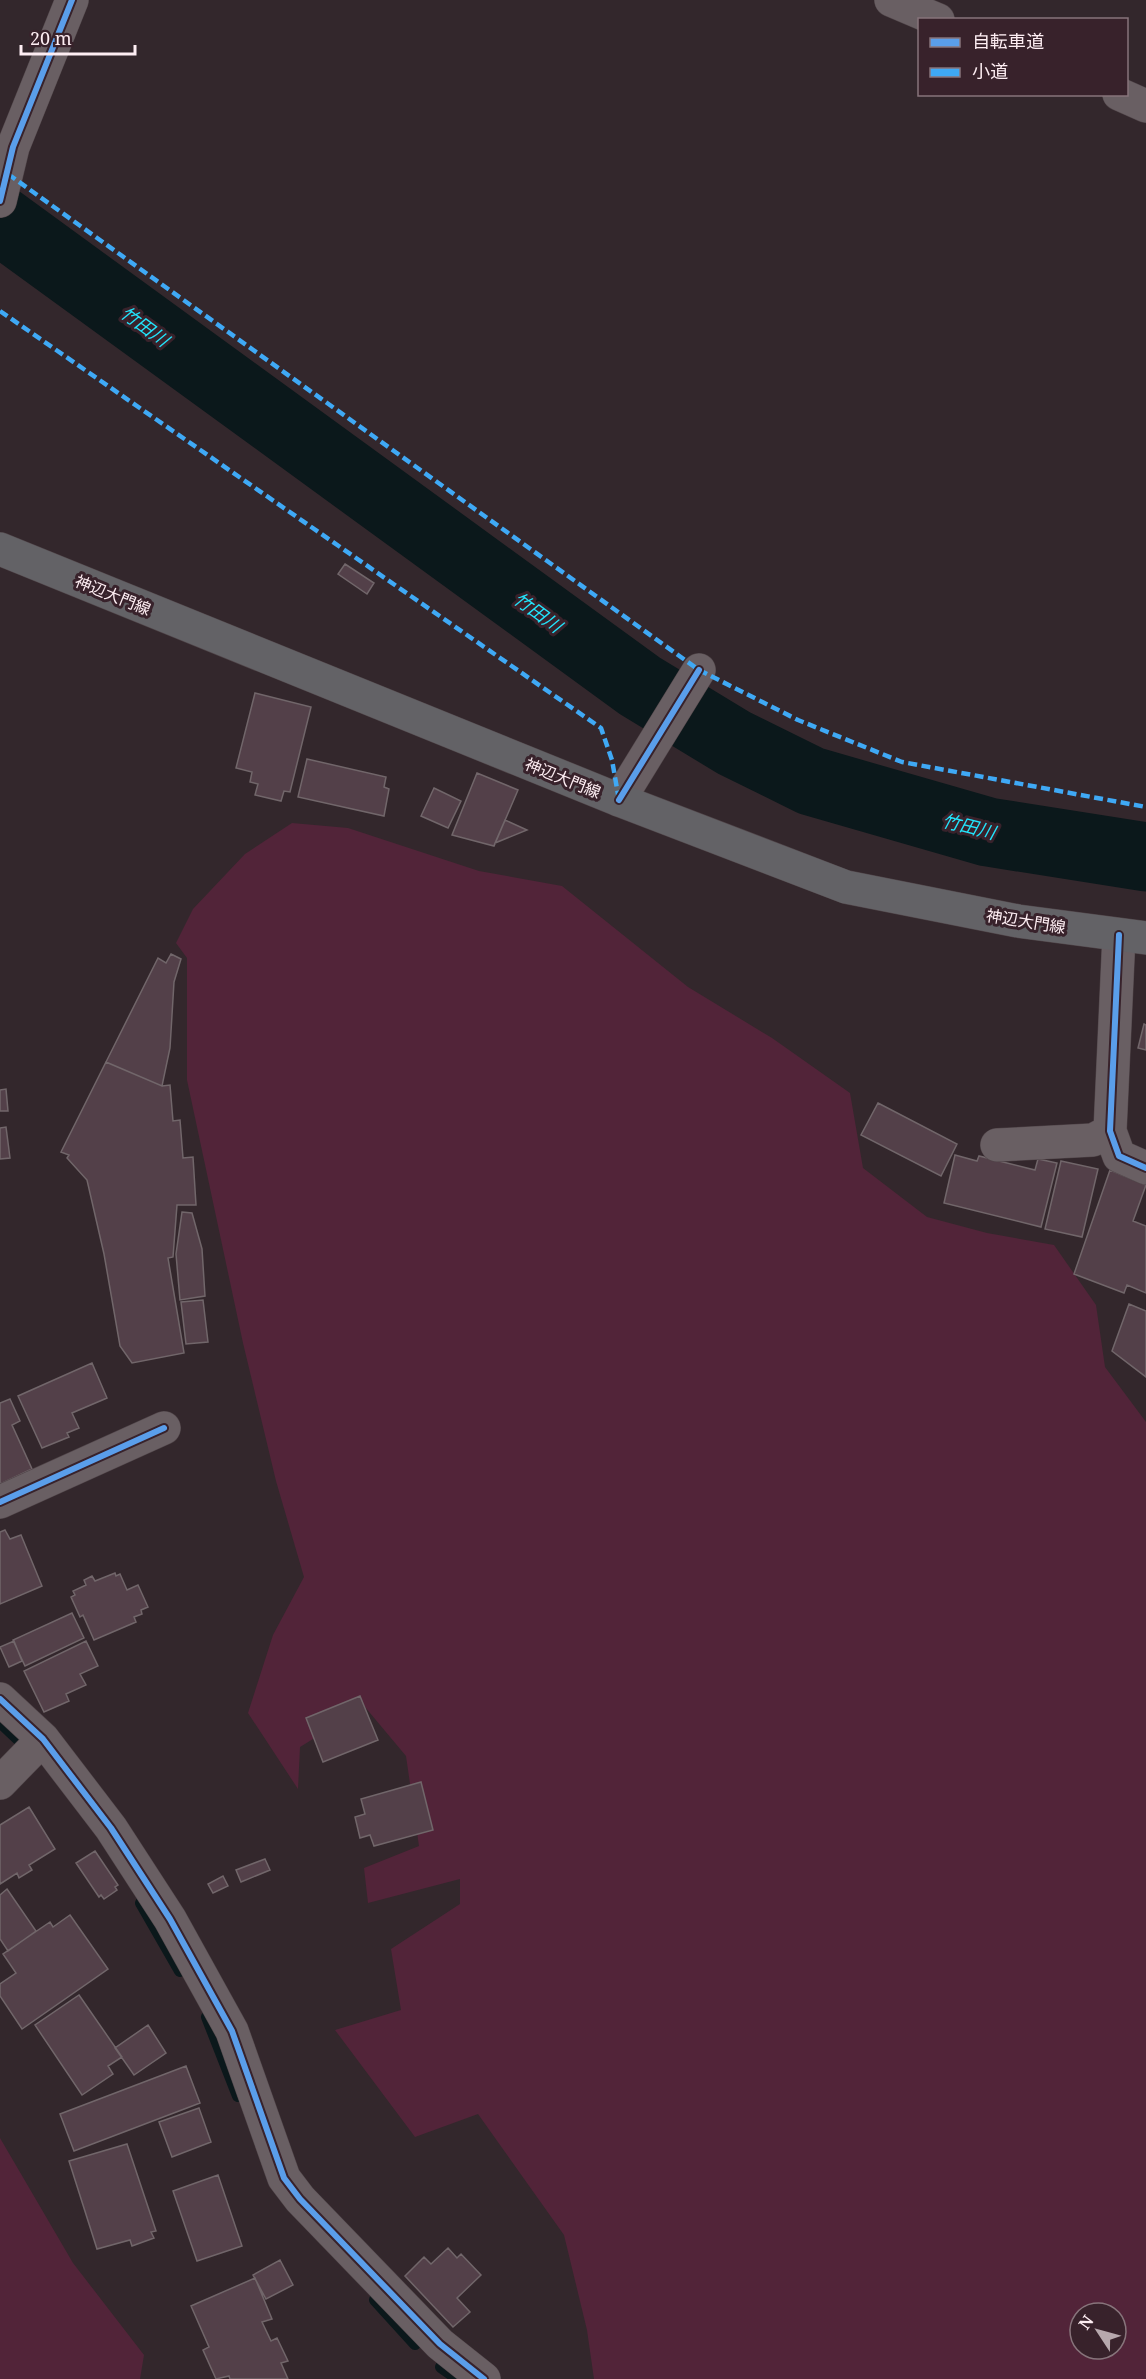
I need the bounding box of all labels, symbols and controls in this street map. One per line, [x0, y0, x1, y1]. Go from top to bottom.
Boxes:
scale bar [21, 18, 135, 56]
legend [918, 18, 1128, 96]
text: 20 m [30, 26, 72, 50]
text: 自転車道 [972, 29, 1044, 53]
text: 小道 [972, 59, 1008, 83]
water label: 竹田川 [116, 300, 176, 353]
street label: 神辺大門線 [72, 570, 154, 620]
water label: 竹田川 [509, 586, 569, 639]
street label: 神辺大門線 [522, 753, 604, 803]
water label: 竹田川 [940, 808, 1000, 845]
street label: 神辺大門線 [985, 904, 1067, 938]
north arrow [1068, 2301, 1128, 2361]
text: N [1073, 2310, 1099, 2334]

